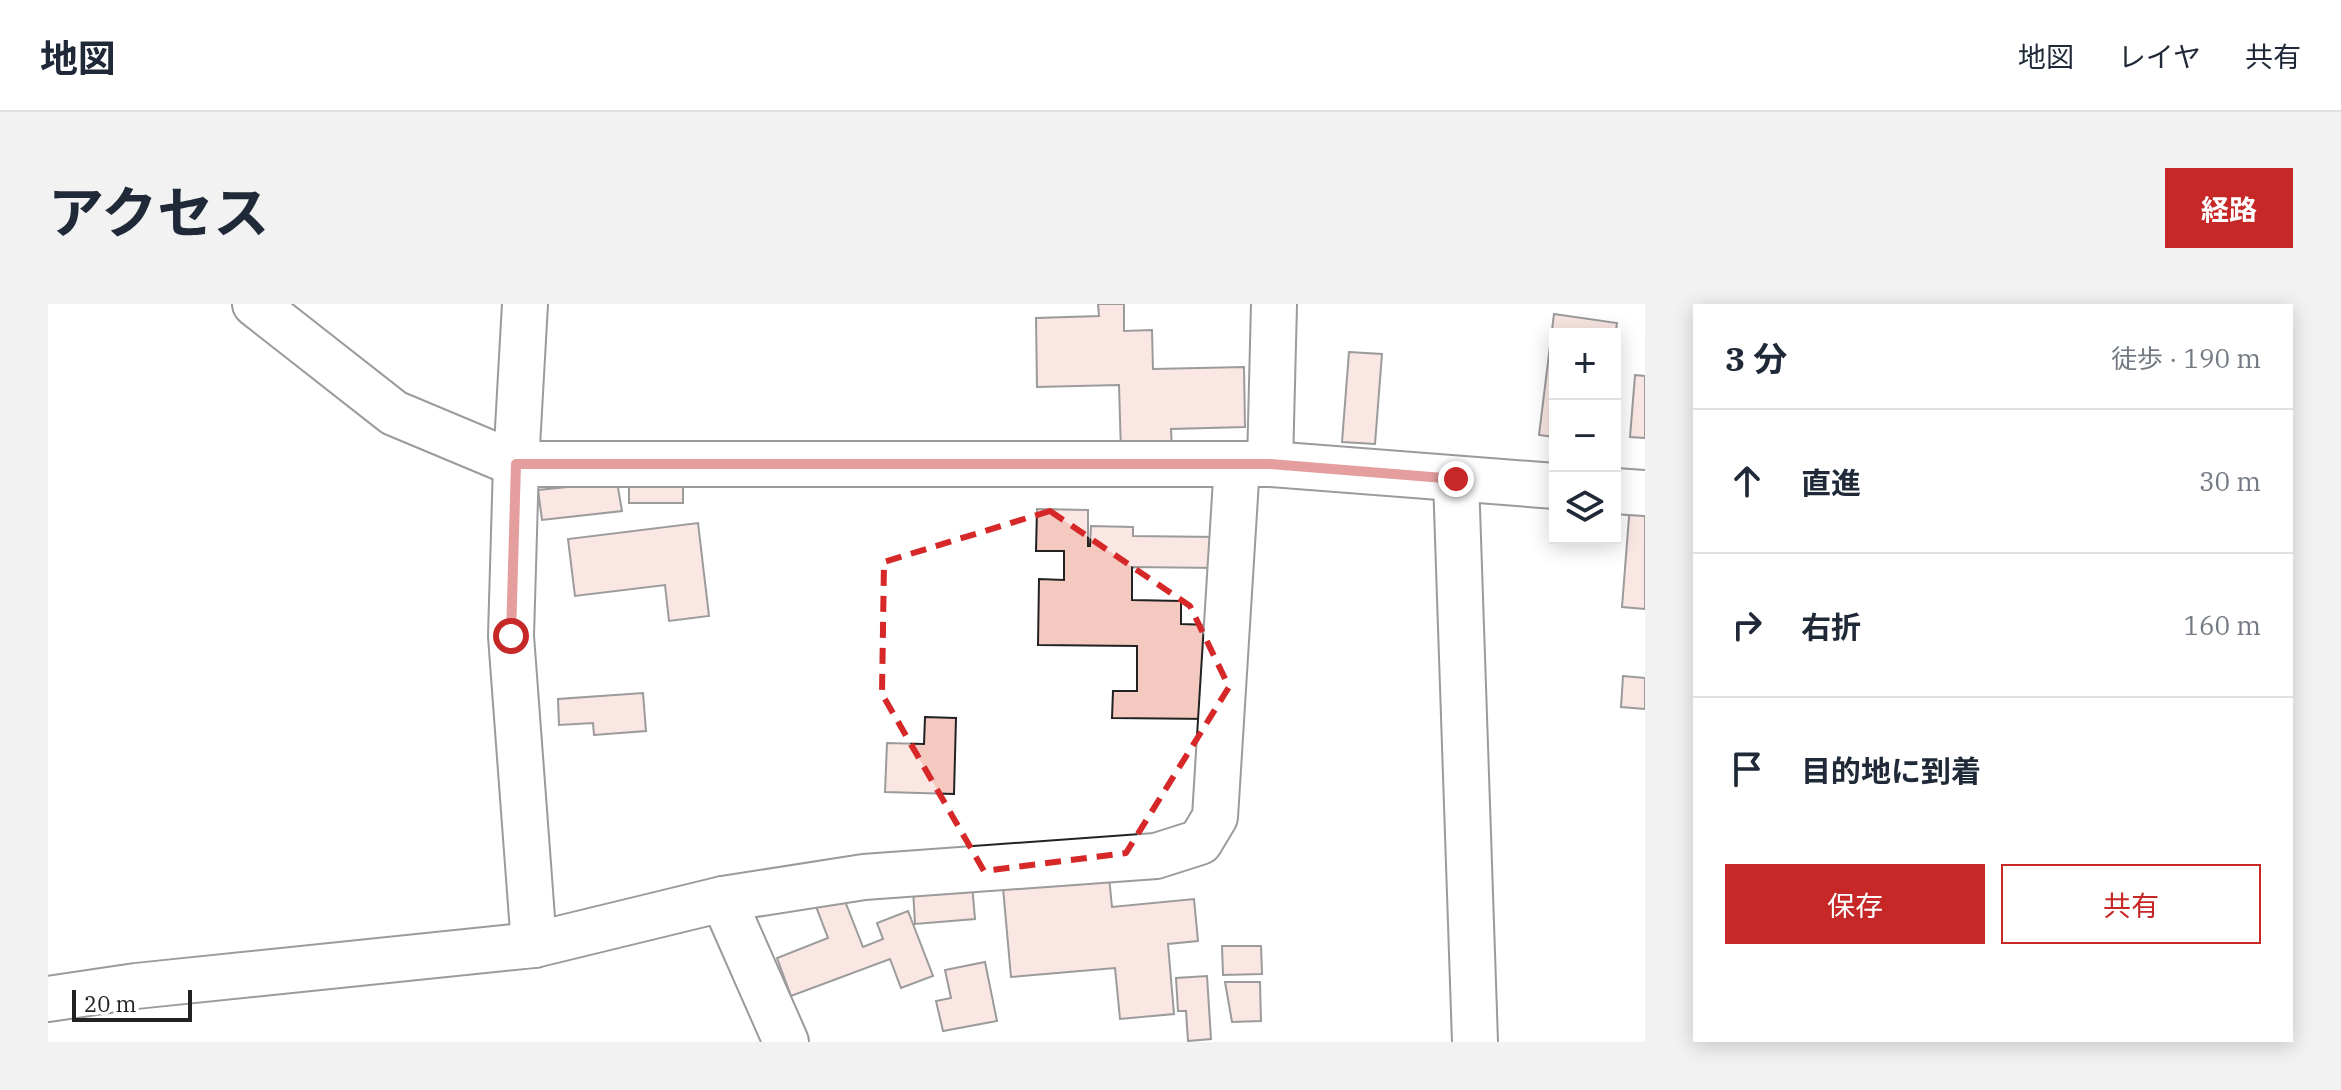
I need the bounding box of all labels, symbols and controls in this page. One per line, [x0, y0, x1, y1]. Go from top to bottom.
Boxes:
text: 地図 [40, 33, 116, 82]
text: 地図 [2018, 38, 2074, 75]
text: レイヤ [2118, 38, 2201, 75]
text: 共有 [2245, 38, 2301, 75]
button: 経路 [2165, 168, 2293, 248]
text: アクセス [48, 176, 269, 248]
map controls [1549, 328, 1621, 544]
button: + [1549, 328, 1621, 400]
text: 3 分 [1725, 336, 1787, 380]
text: 徒歩 · 190 m [2111, 341, 2261, 375]
button: − [1549, 400, 1621, 472]
icon: ahead [1725, 459, 1769, 503]
route end [1438, 461, 1474, 497]
text: 直進 [1801, 463, 1861, 502]
text: 30 m [2199, 464, 2261, 498]
button: layers [1549, 472, 1621, 544]
icon: right [1725, 603, 1769, 647]
text: 右折 [1801, 607, 1861, 646]
text: 160 m [2183, 608, 2261, 642]
route start [493, 618, 529, 654]
icon: arrive [1725, 747, 1769, 791]
text: 目的地に到着 [1801, 751, 1981, 790]
button: 保存 [1725, 864, 1985, 944]
button: 共有 [2001, 864, 2261, 944]
scale bar [72, 986, 192, 1022]
text: 20 m [84, 989, 136, 1018]

